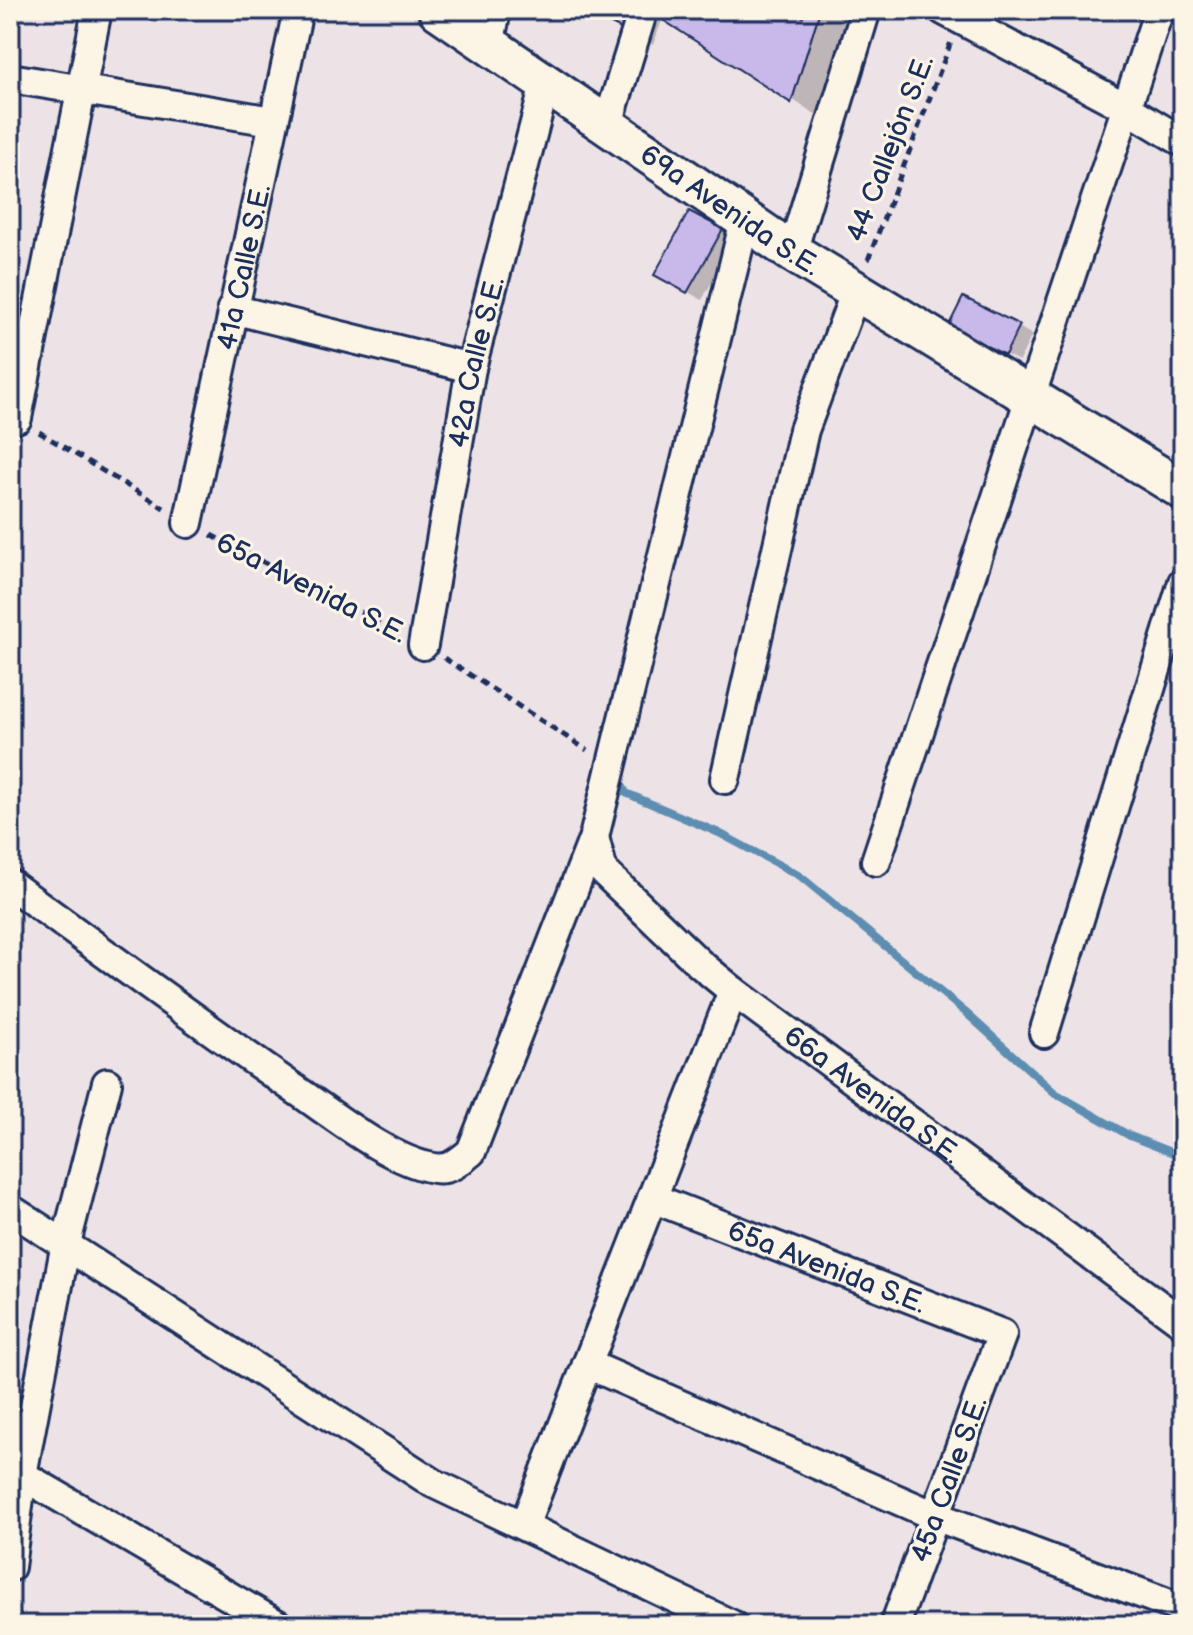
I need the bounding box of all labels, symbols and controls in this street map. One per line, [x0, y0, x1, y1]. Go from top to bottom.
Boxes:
street label: 44 Callejón S.E. [840, 50, 941, 247]
street label: 69a Avenida S.E. [633, 138, 826, 283]
street label: 41a Calle S.E. [211, 181, 278, 353]
street label: 42a Calle S.E. [442, 273, 512, 450]
street label: 65a Avenida S.E. [210, 526, 412, 651]
street label: 66a Avenida S.E. [777, 1020, 967, 1171]
street label: 65a Avenida S.E. [723, 1214, 930, 1321]
street label: 45a Calle S.E. [904, 1392, 995, 1567]

